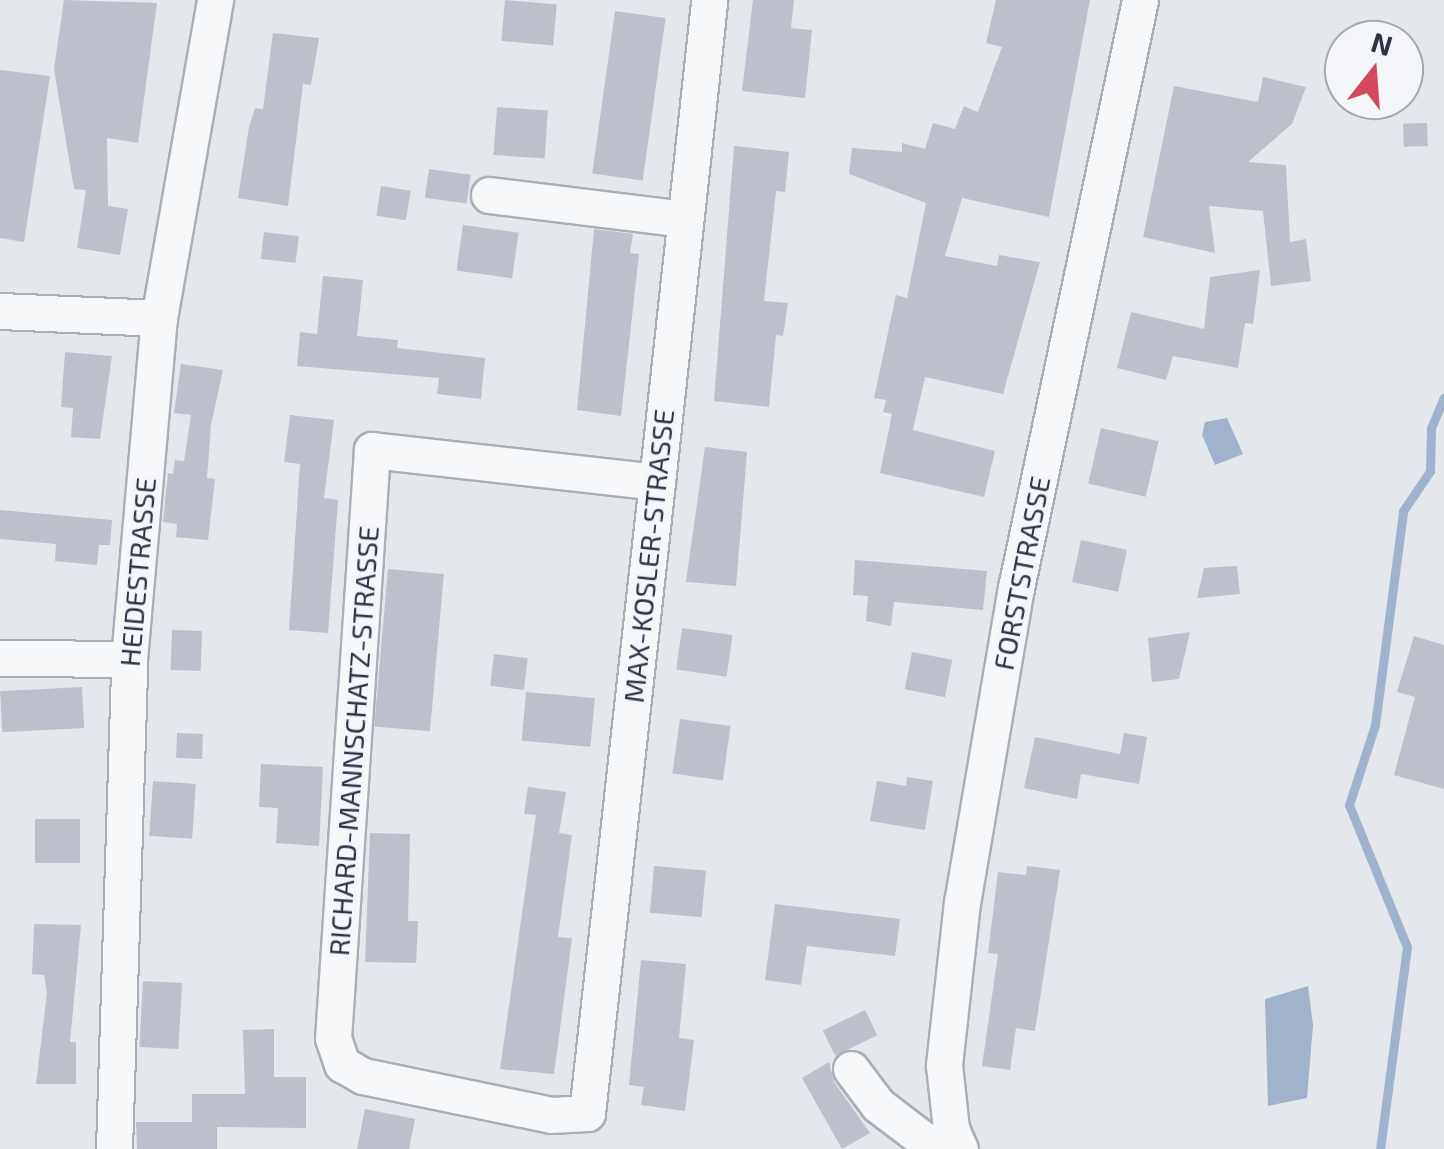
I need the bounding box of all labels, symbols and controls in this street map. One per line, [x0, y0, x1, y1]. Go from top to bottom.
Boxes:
north arrow [1324, 20, 1424, 120]
text: N [1368, 24, 1397, 62]
street label: MAX-KOSLER-STRASSE [616, 408, 680, 704]
street label: FORSTSTRASSE [986, 473, 1056, 673]
street label: HEIDESTRASSE [112, 476, 162, 668]
street label: RICHARD-MANNSCHATZ-STRASSE [321, 525, 385, 957]

